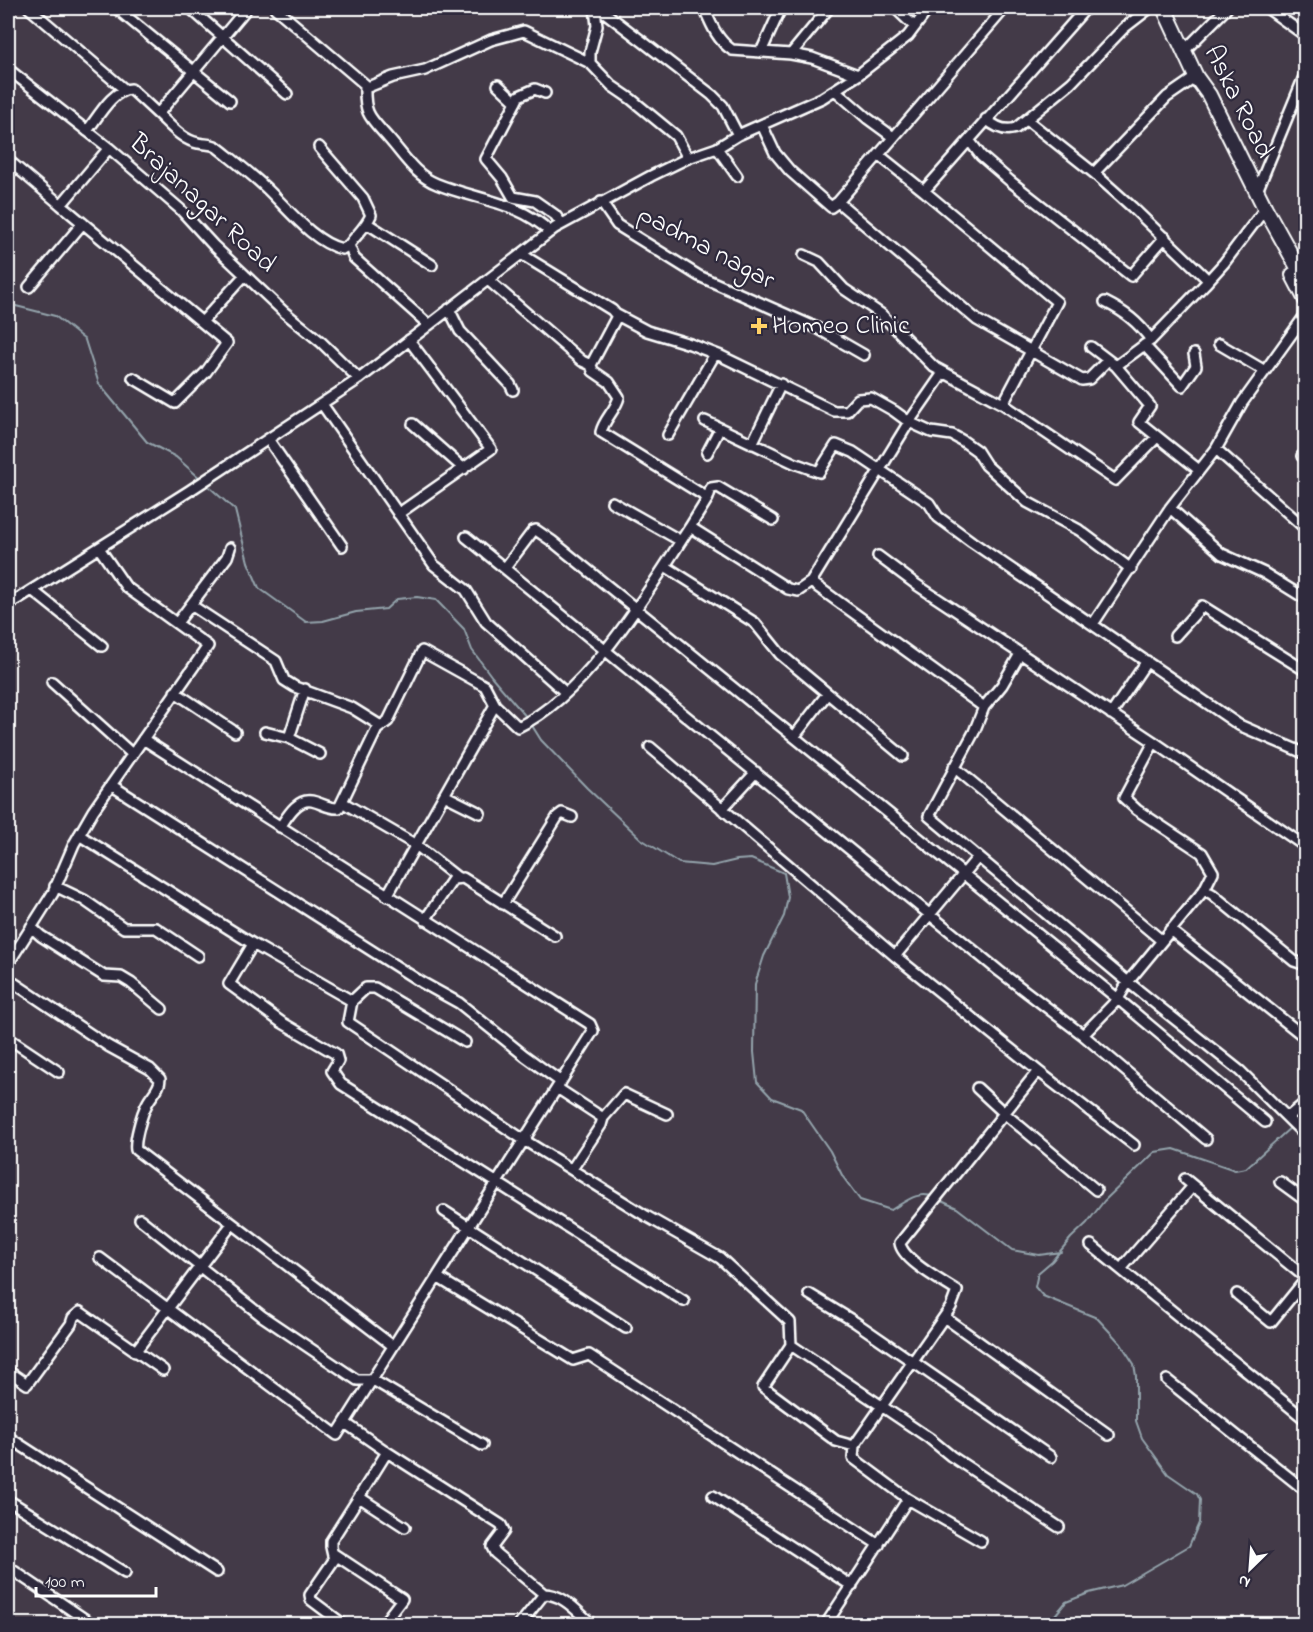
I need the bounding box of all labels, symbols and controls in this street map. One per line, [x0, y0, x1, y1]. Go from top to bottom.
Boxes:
street label: Aska Road [1193, 39, 1283, 165]
street label: Brajanagar Road [119, 124, 285, 283]
street label: padma nagar [631, 196, 782, 301]
place label: Homeo Clinic [772, 307, 910, 346]
marker: Homeo Clinic [750, 317, 768, 335]
north arrow [1220, 1539, 1280, 1599]
scale bar [36, 1560, 156, 1598]
text: N [1234, 1568, 1254, 1594]
text: 100 m [45, 1570, 85, 1596]

